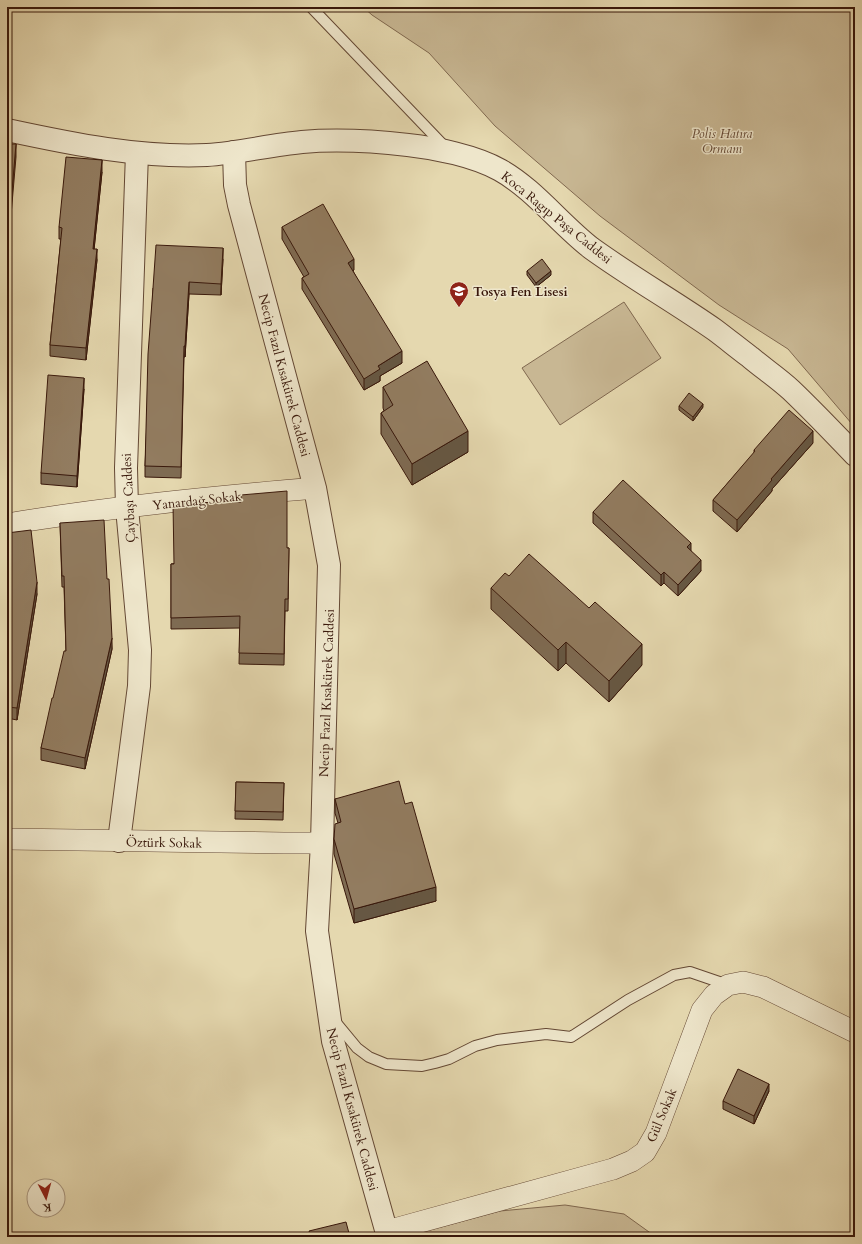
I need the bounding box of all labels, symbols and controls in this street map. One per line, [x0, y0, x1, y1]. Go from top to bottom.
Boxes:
park label: Polis Hatıra Ormanı [692, 125, 752, 158]
street label: Koca Ragıp Paşa Caddesi [497, 167, 616, 268]
school or university icon: Tosya Fen Lisesi [448, 280, 470, 308]
place label: Tosya Fen Lisesi [473, 283, 568, 301]
street label: Necip Fazıl Kısakürek Caddesi [254, 292, 315, 459]
street label: Çaybaşı Caddesi [118, 452, 140, 543]
street label: Yanardağ Sokak [152, 487, 243, 515]
street label: Necip Fazıl Kısakürek Caddesi [315, 608, 339, 777]
street label: Öztürk Sokak [126, 833, 202, 853]
street label: Necip Fazıl Kısakürek Caddesi [322, 1026, 383, 1193]
street label: Gül Sokak [642, 1085, 681, 1145]
north arrow [26, 1178, 66, 1218]
text: K [42, 1200, 52, 1215]

